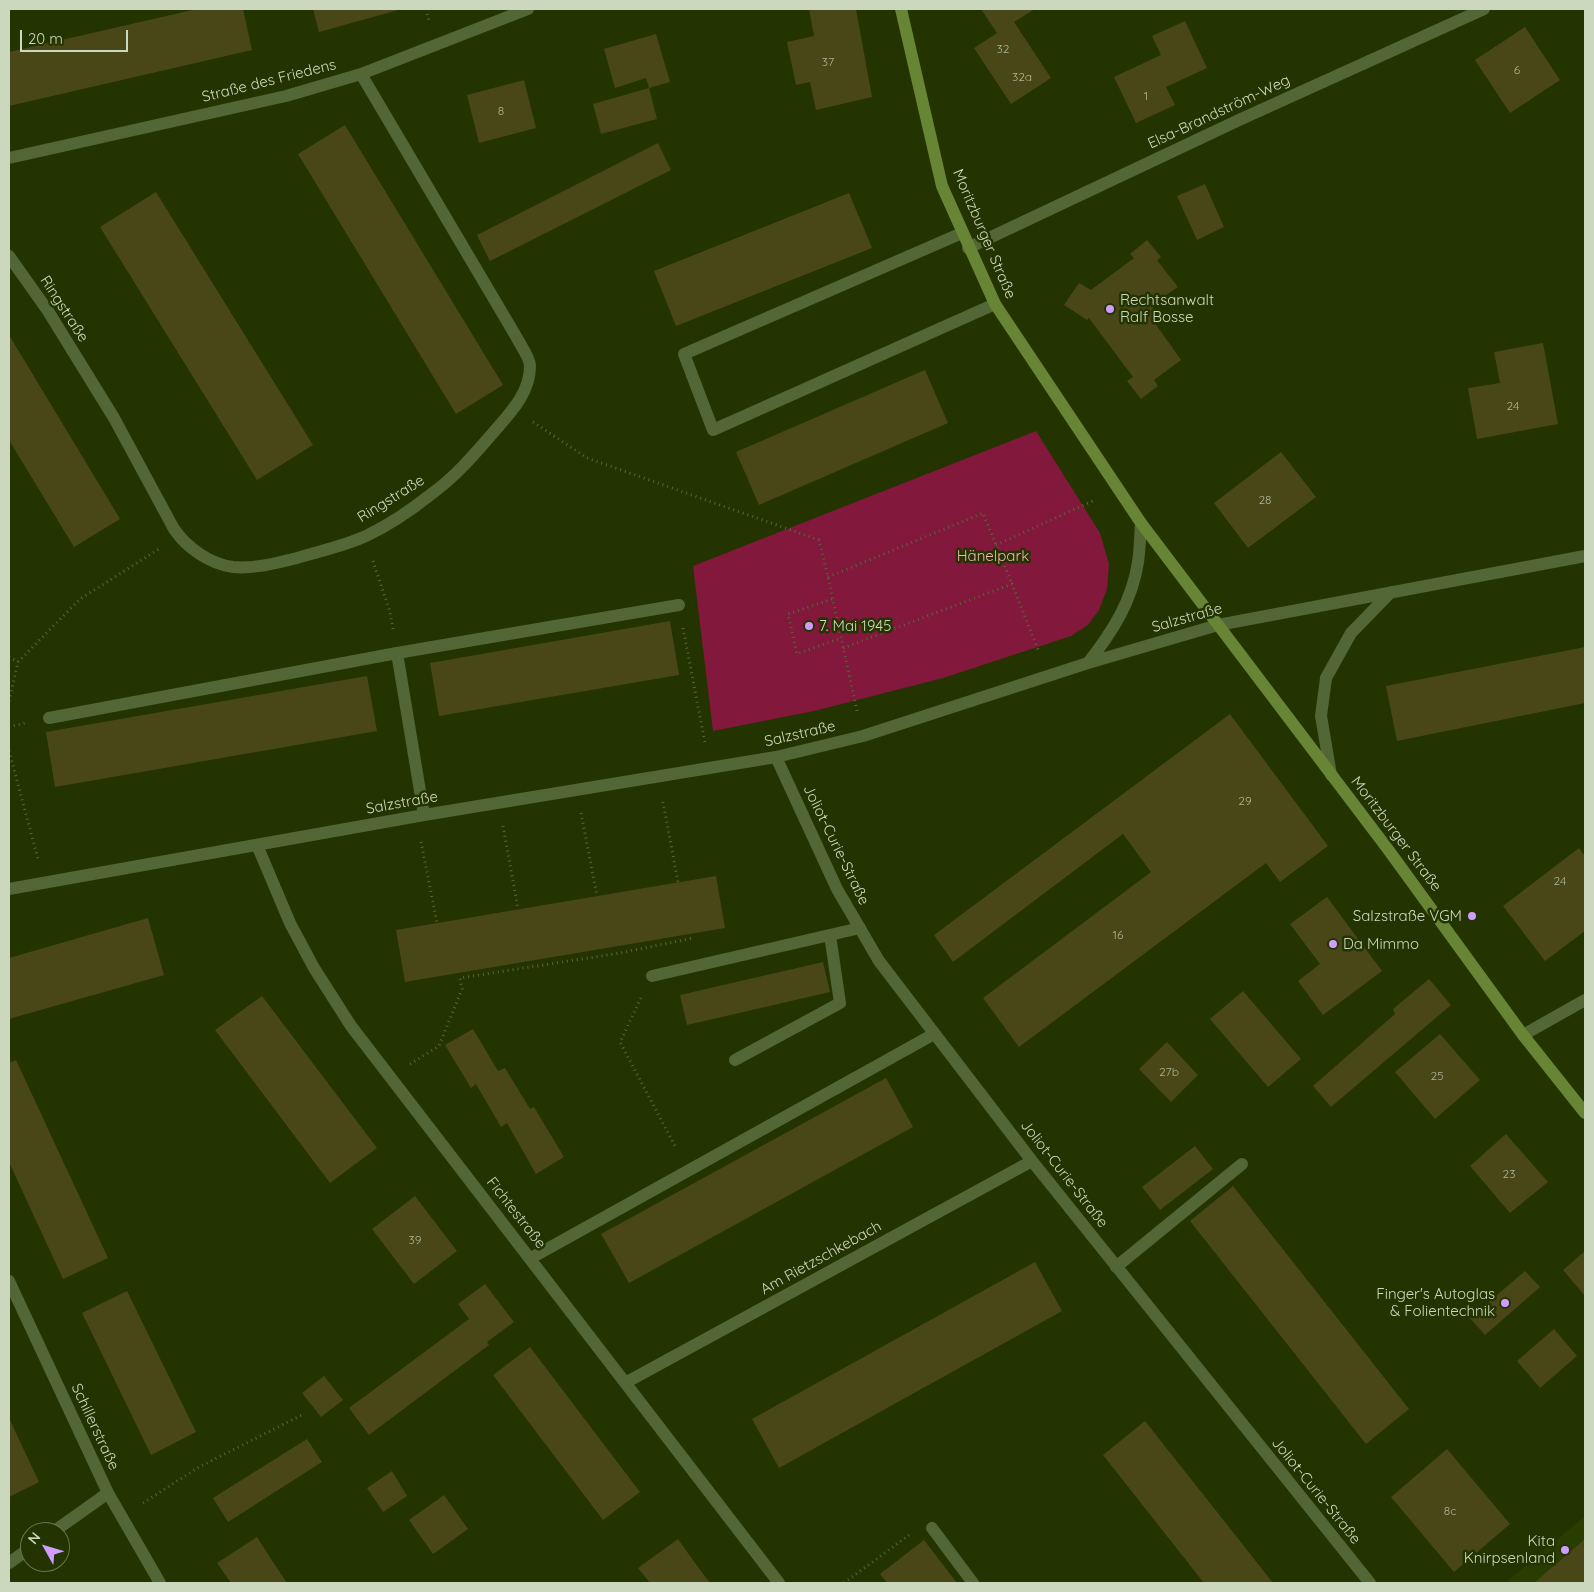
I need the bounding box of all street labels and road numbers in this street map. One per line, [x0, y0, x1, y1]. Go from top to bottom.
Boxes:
street label: Straße des Friedens [200, 56, 338, 106]
street label: Elsa-Brandström-Weg [1145, 71, 1293, 153]
street label: Moritzburger Straße [949, 166, 1019, 302]
street label: Ringstraße [36, 272, 92, 346]
street label: Ringstraße [354, 471, 428, 527]
street label: Salzstraße [1150, 599, 1224, 637]
street label: Salzstraße [763, 717, 837, 751]
street label: Moritzburger Straße [1347, 773, 1445, 895]
street label: Joliot-Curie-Straße [799, 782, 873, 908]
street label: Salzstraße [365, 788, 439, 818]
street label: Joliot-Curie-Straße [1016, 1117, 1112, 1231]
street label: Fichtestraße [482, 1174, 550, 1252]
street label: Am Rietzschkebach [757, 1217, 885, 1299]
street label: Schillerstraße [67, 1381, 123, 1473]
street label: Joliot-Curie-Straße [1268, 1434, 1364, 1548]

